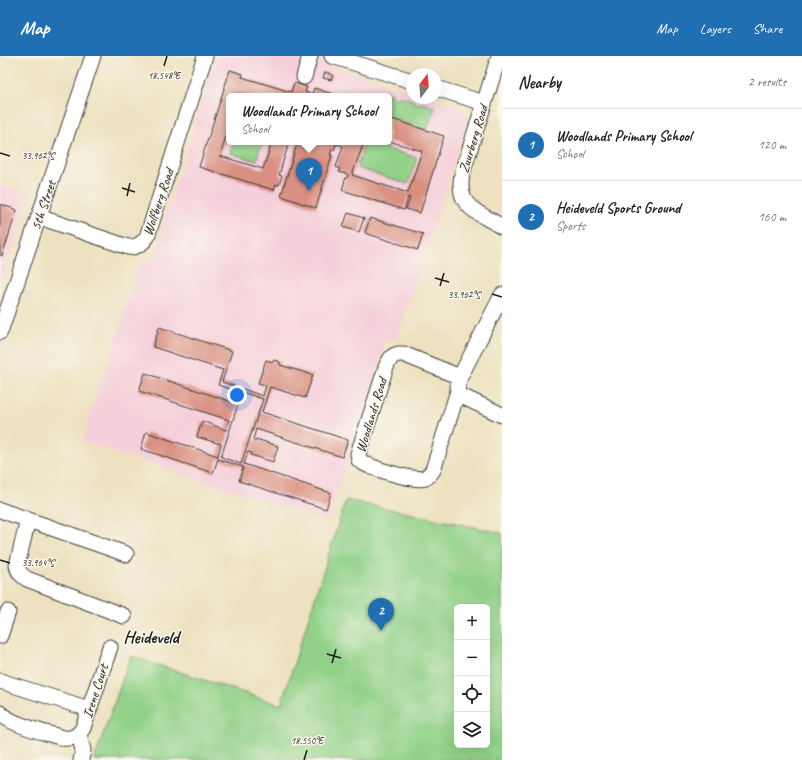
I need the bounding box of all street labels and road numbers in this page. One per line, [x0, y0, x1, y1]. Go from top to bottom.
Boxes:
street label: Zuurberg Road [455, 101, 493, 175]
street label: Wolfberg Road [139, 164, 179, 238]
street label: 5th Street [27, 177, 60, 232]
street label: Woodlands Road [352, 373, 392, 454]
street label: Irene Court [79, 661, 113, 720]

